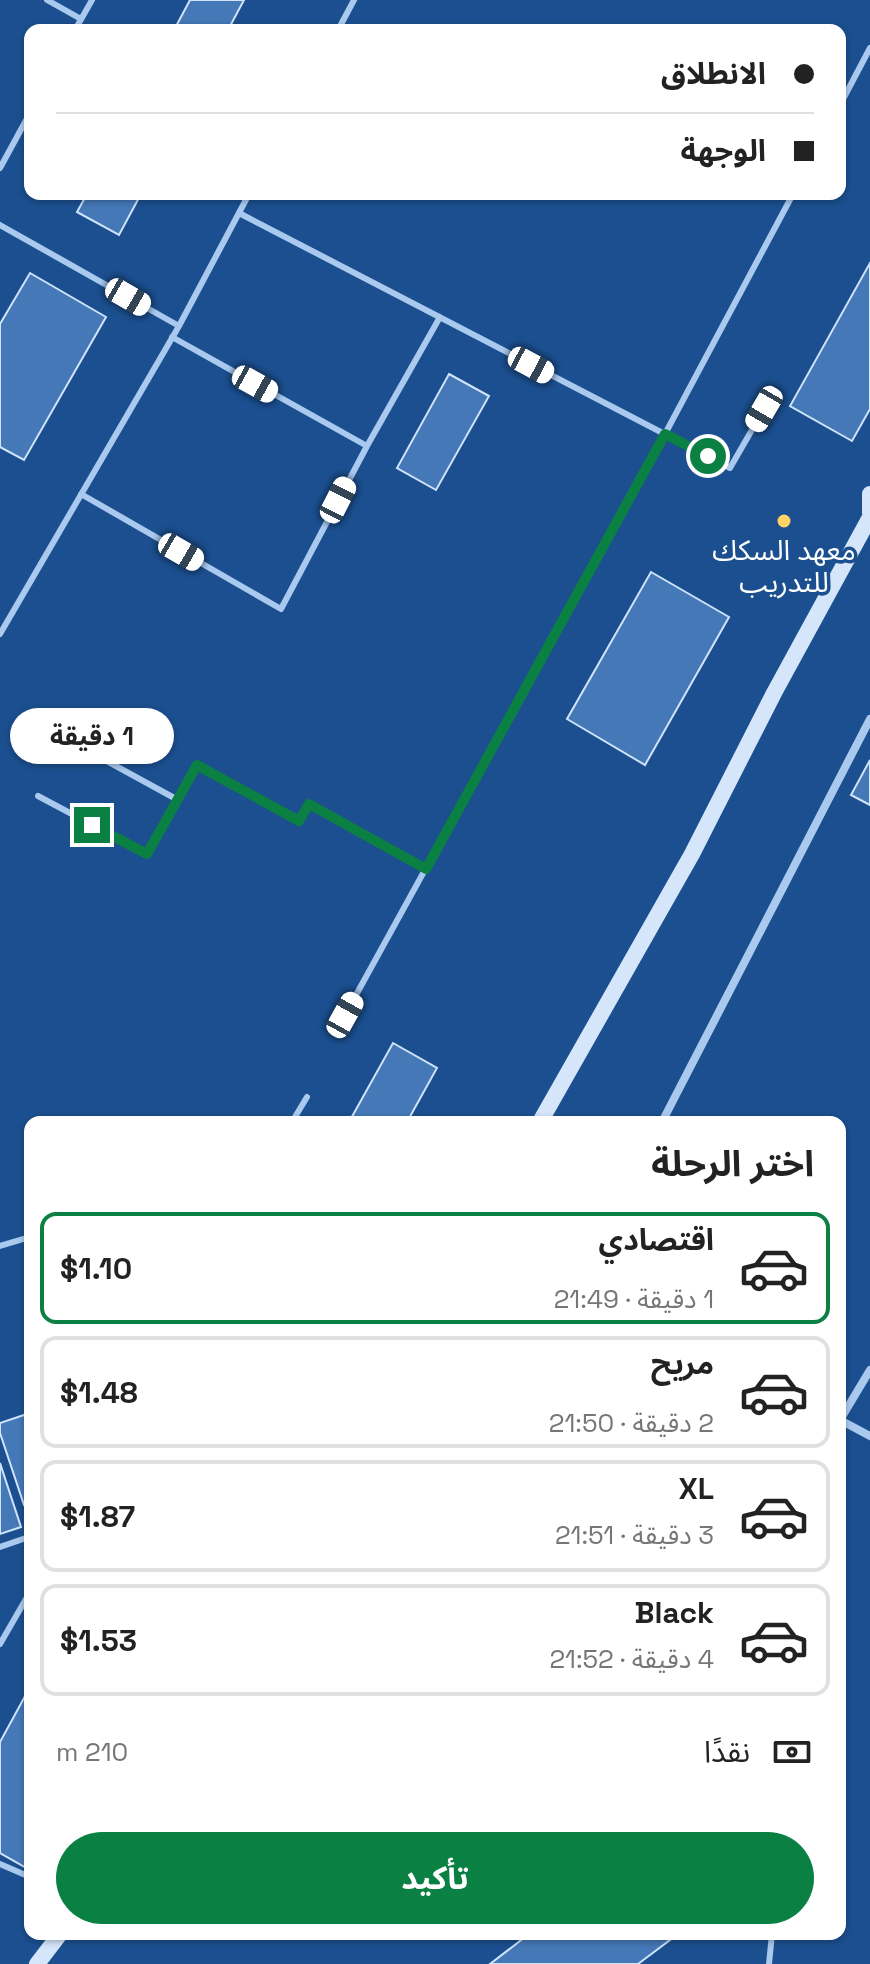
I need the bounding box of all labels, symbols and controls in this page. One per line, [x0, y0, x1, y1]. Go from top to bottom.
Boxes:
text: الانطلاق [661, 54, 766, 93]
text: الوجهة [681, 131, 766, 170]
car [101, 275, 155, 319]
car [504, 343, 558, 387]
car [228, 362, 282, 406]
car [742, 382, 786, 436]
route start [690, 438, 726, 474]
car [316, 473, 360, 527]
marker: معهد السكك للتدريب [775, 512, 793, 530]
car [154, 530, 208, 574]
place label: معهد السكك للتدريب [712, 532, 856, 600]
callout: 1 دقيقة [10, 709, 174, 765]
text: 1 دقيقة [50, 719, 134, 753]
route end [74, 807, 110, 843]
car [323, 988, 367, 1042]
text: اختر الرحلة [651, 1141, 814, 1187]
text: اقتصادي [599, 1220, 714, 1259]
icon: car [738, 1232, 810, 1304]
text: $1.10 [60, 1249, 132, 1288]
text: 1 دقيقة · 21:49 [554, 1282, 714, 1316]
text: مريح [651, 1344, 714, 1383]
icon: car [738, 1356, 810, 1428]
text: $1.48 [60, 1373, 138, 1412]
text: 2 دقيقة · 21:50 [549, 1406, 714, 1440]
text: XL [678, 1469, 714, 1508]
icon: car [738, 1480, 810, 1552]
text: $1.87 [60, 1497, 135, 1536]
text: 3 دقيقة · 21:51 [555, 1518, 714, 1552]
text: Black [635, 1593, 714, 1632]
icon: car [738, 1604, 810, 1676]
text: $1.53 [60, 1621, 137, 1660]
text: 4 دقيقة · 21:52 [549, 1642, 714, 1676]
icon: cash [770, 1730, 814, 1774]
text: نقدًا [704, 1732, 750, 1771]
text: 210 m [56, 1735, 128, 1769]
button: تأكيد [56, 1832, 814, 1924]

